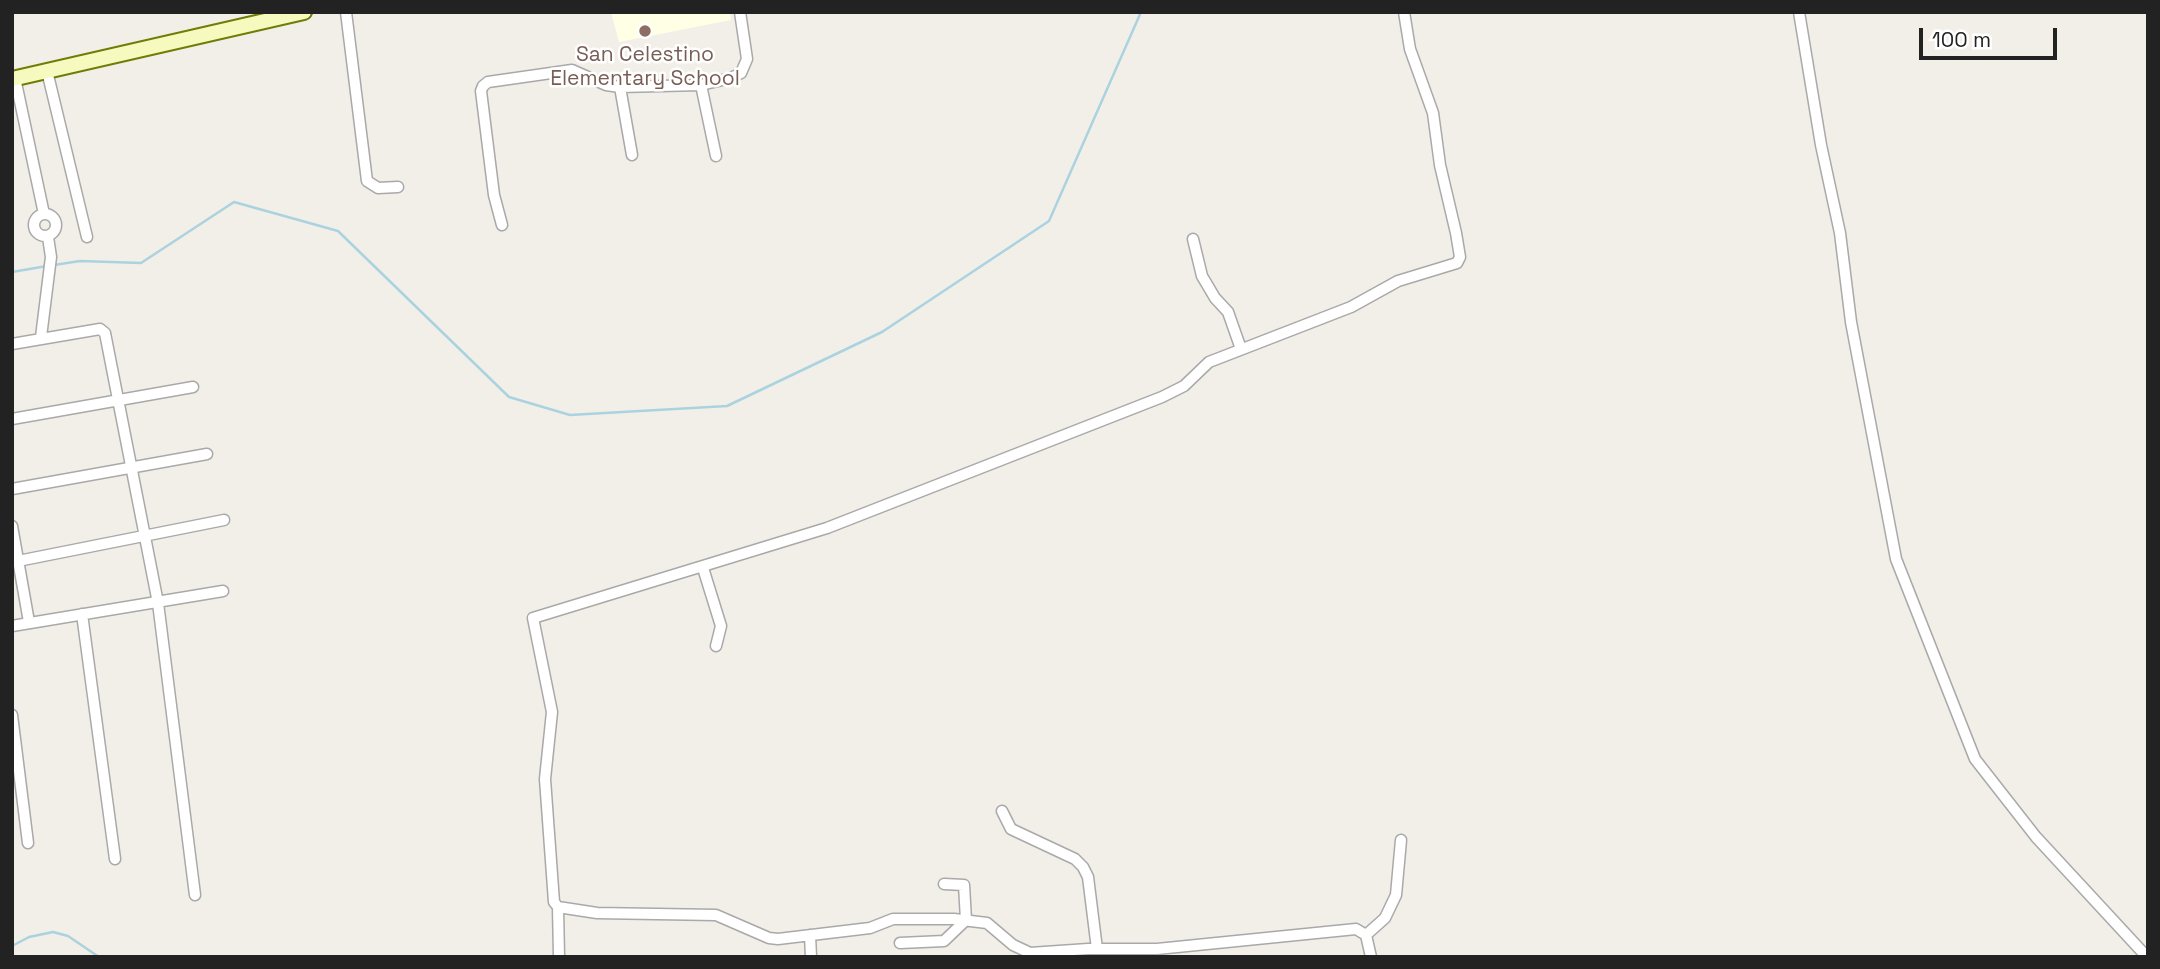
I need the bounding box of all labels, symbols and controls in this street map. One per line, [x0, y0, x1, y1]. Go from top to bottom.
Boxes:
scale bar [1922, 14, 2060, 58]
marker: San Celestino Elementary School [637, 23, 653, 39]
text: 100 m [1932, 26, 1991, 53]
place label: San Celestino Elementary School [550, 42, 740, 92]

